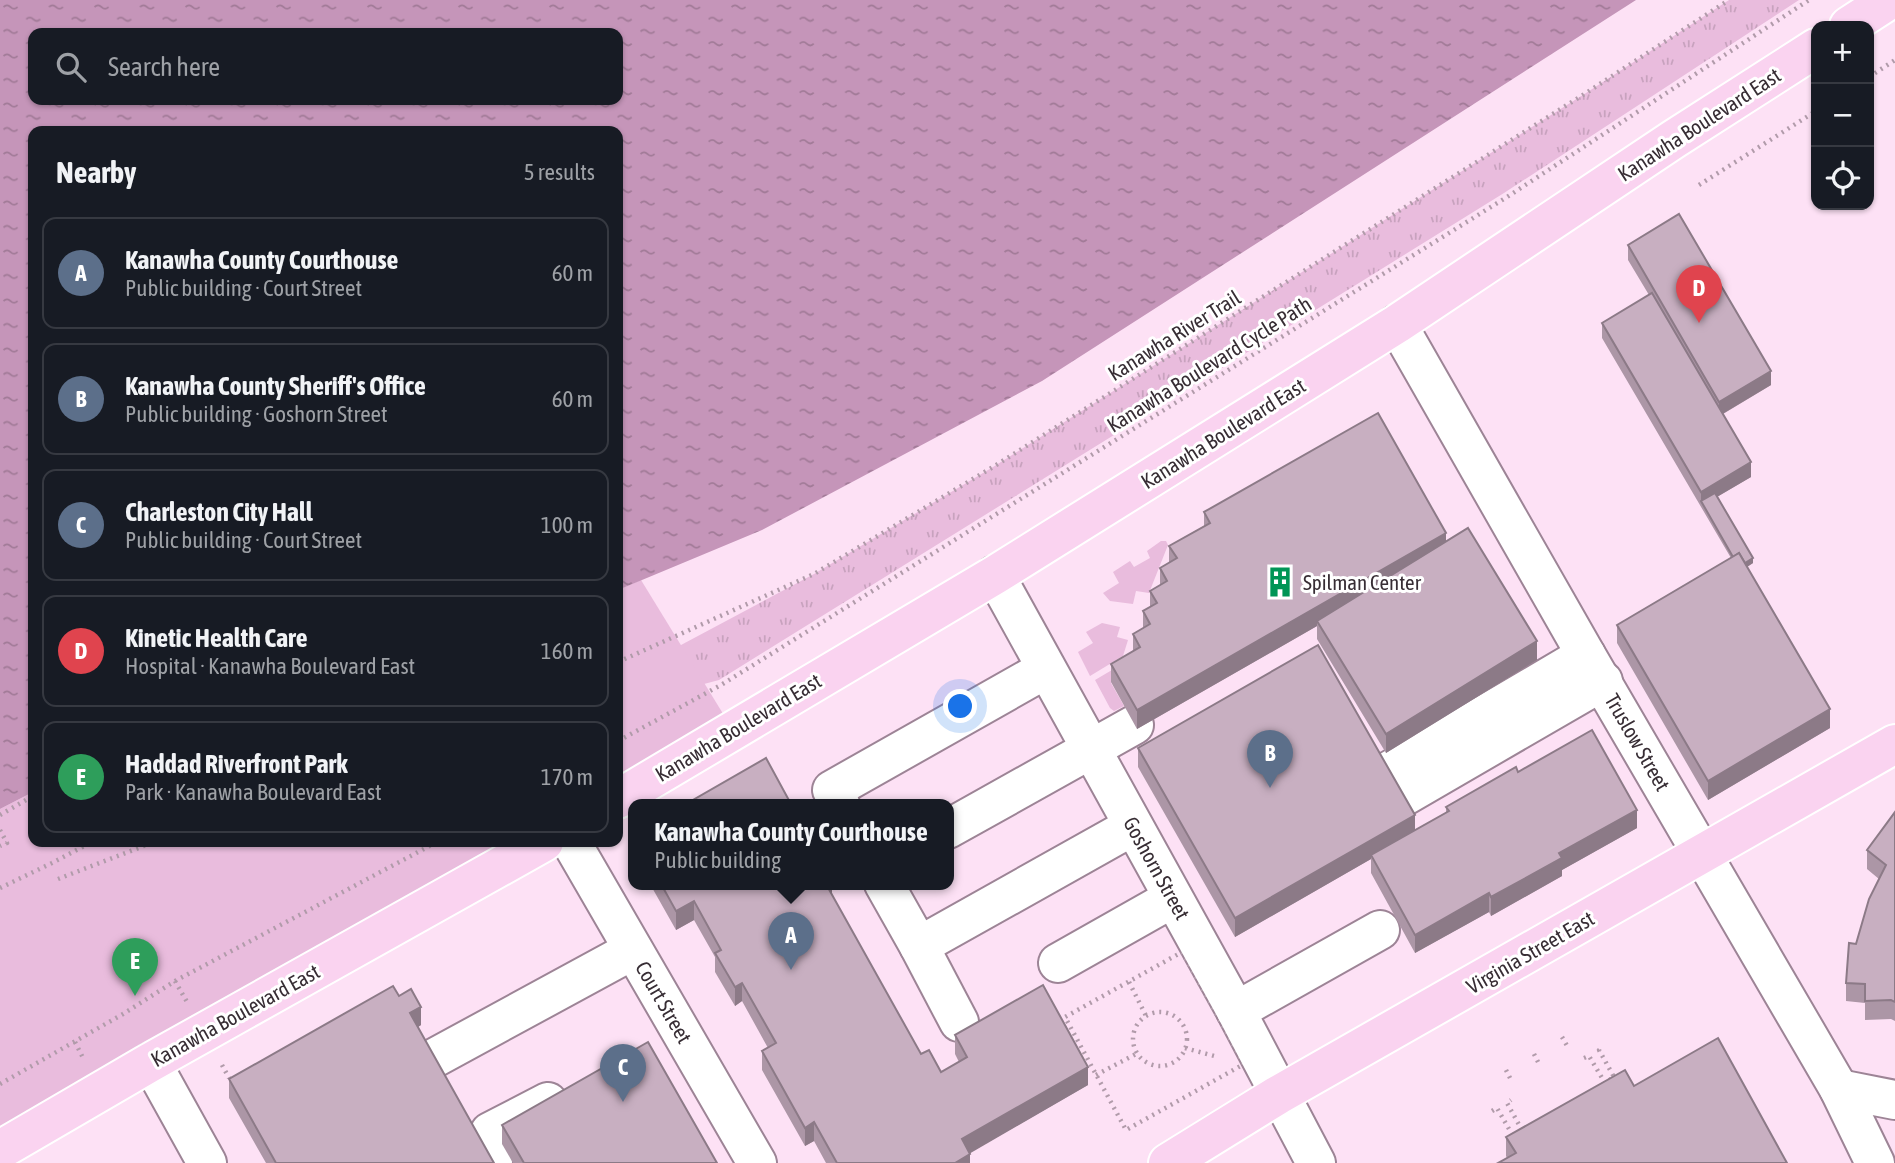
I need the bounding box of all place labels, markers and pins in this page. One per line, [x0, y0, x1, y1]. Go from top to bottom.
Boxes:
pin: D [1676, 265, 1722, 323]
building icon: Spilman Center [1263, 565, 1297, 599]
place label: Spilman Center [1303, 570, 1422, 594]
pin: B [1247, 730, 1293, 788]
pin: A [768, 912, 814, 970]
pin: E [112, 938, 158, 996]
pin: C [600, 1044, 646, 1102]

